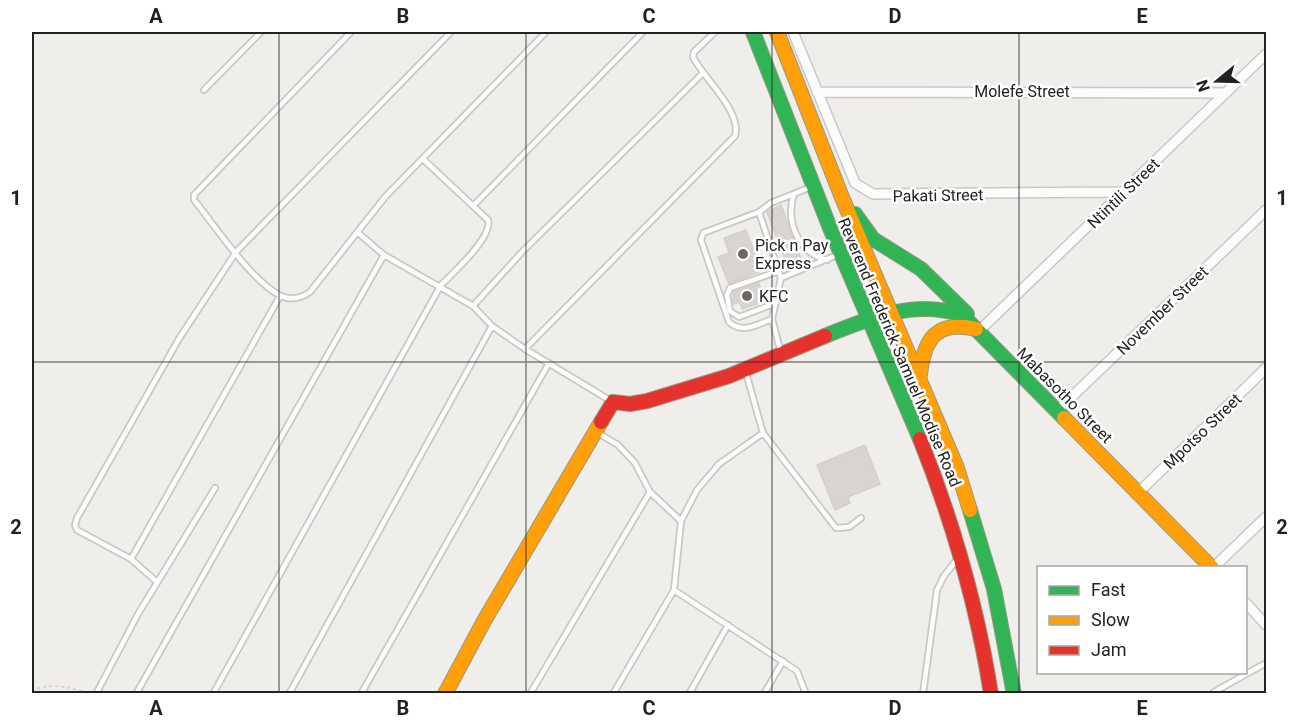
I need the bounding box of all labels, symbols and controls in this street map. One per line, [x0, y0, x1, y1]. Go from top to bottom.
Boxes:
text: A [149, 4, 163, 28]
text: B [397, 4, 409, 28]
text: C [642, 4, 656, 28]
text: D [889, 4, 902, 28]
text: E [1136, 4, 1148, 28]
north arrow [1187, 51, 1247, 111]
text: N [1192, 77, 1214, 94]
street label: Molefe Street [974, 82, 1070, 101]
street label: Ntintili Street [1083, 154, 1163, 232]
street label: Pakati Street [892, 185, 984, 206]
text: 1 [10, 186, 22, 210]
text: 1 [1276, 186, 1288, 210]
street label: Reverend Frederick Samuel Modise Road [834, 215, 965, 490]
place label: Pick n Pay Express [755, 236, 829, 273]
marker: Pick n Pay Express [736, 247, 750, 261]
street label: November Street [1113, 262, 1212, 359]
place label: KFC [759, 287, 788, 306]
marker: KFC [740, 289, 754, 303]
street label: Mabasotho Street [1013, 344, 1116, 447]
street label: Mpotso Street [1159, 389, 1245, 473]
text: 2 [10, 515, 22, 539]
text: 2 [1276, 515, 1288, 539]
legend [1037, 566, 1247, 674]
text: Fast [1091, 579, 1126, 600]
text: Slow [1091, 609, 1130, 630]
text: Jam [1091, 639, 1127, 660]
text: A [149, 696, 163, 720]
text: B [397, 696, 409, 720]
text: C [642, 696, 656, 720]
text: D [889, 696, 902, 720]
text: E [1136, 696, 1148, 720]

